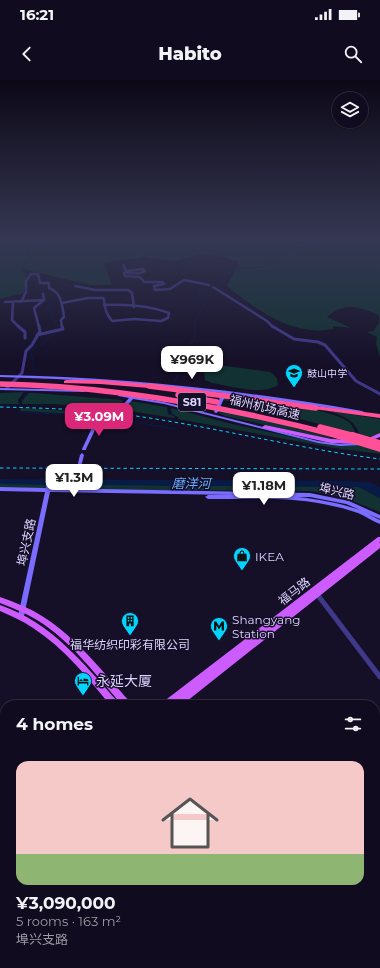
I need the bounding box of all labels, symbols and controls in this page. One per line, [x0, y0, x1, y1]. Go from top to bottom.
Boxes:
text: 16:21 [20, 5, 54, 24]
icon: back [16, 43, 38, 65]
text: Habito [158, 43, 222, 65]
icon: search [342, 43, 364, 65]
map controls [332, 92, 368, 128]
button: layers [332, 92, 368, 128]
pin: ¥969K [164, 346, 220, 380]
text: ¥969K [170, 351, 214, 367]
school or university icon: 鼓山中学 [284, 363, 304, 388]
place label: 鼓山中学 [307, 367, 347, 380]
street label: 福州机场高速 [228, 392, 302, 422]
road number: S81 [178, 393, 206, 411]
pin: ¥3.09M [66, 403, 132, 437]
text: ¥3.09M [74, 408, 124, 424]
pin: ¥1.3M [46, 464, 102, 498]
text: ¥1.3M [55, 469, 93, 485]
pin: ¥1.18M [231, 472, 297, 506]
water label: 磨洋河 [171, 475, 213, 491]
text: ¥1.18M [242, 477, 286, 493]
street label: 埠兴路 [318, 480, 356, 502]
street label: 埠兴支路 [14, 517, 38, 567]
shop icon: IKEA [232, 546, 252, 571]
place label: IKEA [255, 549, 284, 564]
street label: 福马路 [275, 574, 313, 608]
building icon: 福华纺织印彩有限公司 [120, 611, 140, 636]
place label: Shangyang Station [232, 612, 301, 641]
metro station icon: Shangyang Station [209, 616, 229, 641]
place label: 福华纺织印彩有限公司 [70, 637, 190, 652]
hotel icon: 永延大厦 [73, 671, 93, 696]
place label: 永延大厦 [96, 672, 152, 690]
icon: filters [342, 713, 364, 735]
text: 4 homes [16, 714, 93, 734]
icon: home [154, 787, 226, 859]
text: ¥3,090,000 [16, 893, 116, 913]
text: 5 rooms · 163 m² [16, 913, 121, 929]
text: 埠兴支路 [16, 931, 68, 947]

